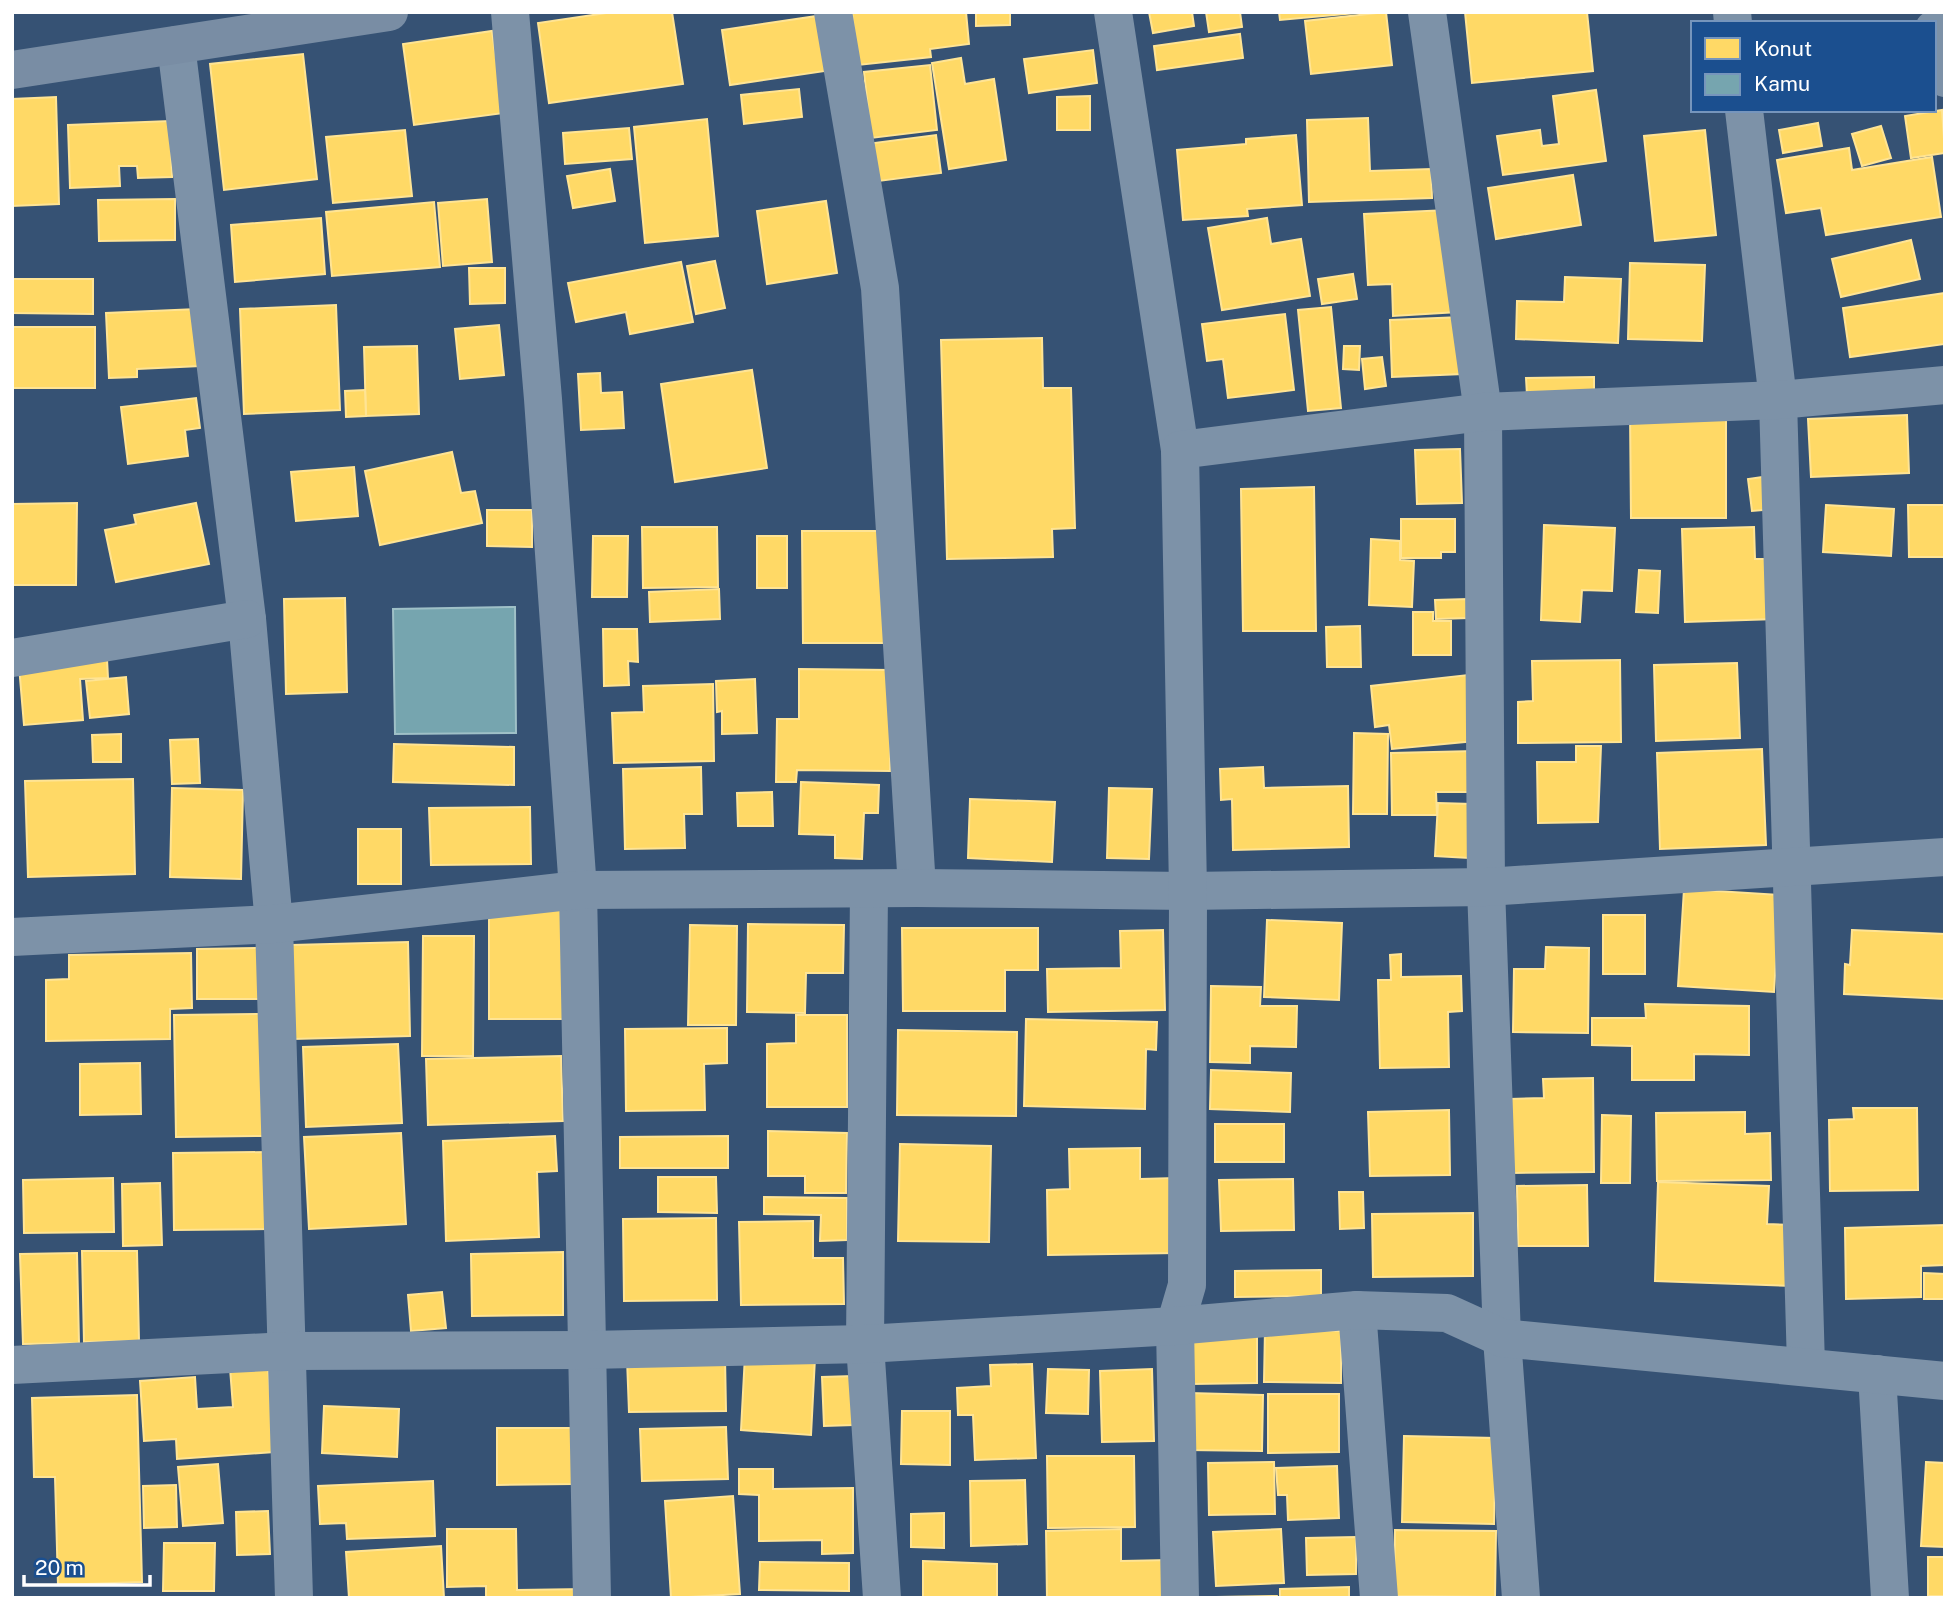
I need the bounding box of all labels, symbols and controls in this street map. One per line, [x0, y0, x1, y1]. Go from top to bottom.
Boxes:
legend [1691, 21, 1936, 112]
text: Konut [1754, 36, 1812, 61]
text: Kamu [1754, 71, 1810, 96]
scale bar [24, 1544, 150, 1588]
text: 20 m [35, 1555, 84, 1580]

